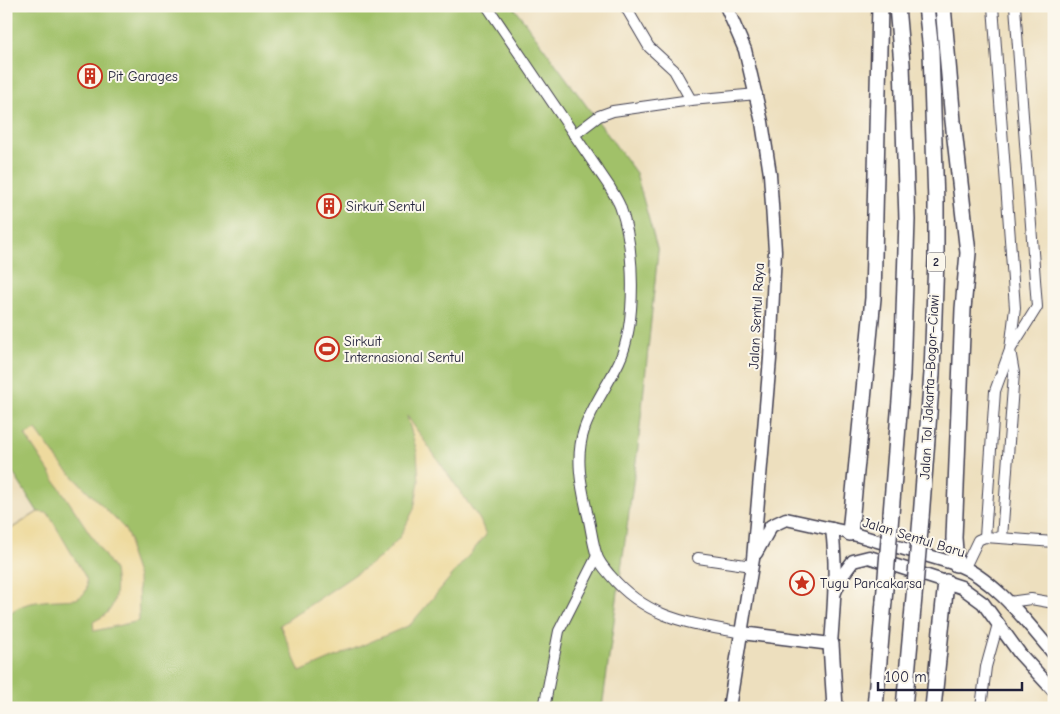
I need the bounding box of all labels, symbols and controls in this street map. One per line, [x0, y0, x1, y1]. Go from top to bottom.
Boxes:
building icon: Pit Garages [77, 63, 103, 89]
place label: Pit Garages [108, 68, 178, 85]
building icon: Sirkuit Sentul [316, 193, 342, 219]
place label: Sirkuit Sentul [346, 198, 425, 215]
road number: 2 [927, 252, 945, 272]
street label: Jalan Sentul Raya [745, 262, 768, 370]
street label: Jalan Tol Jakarta–Bogor–Ciawi [916, 294, 943, 480]
place label: Sirkuit Internasional Sentul [344, 333, 464, 366]
sports icon: Sirkuit Internasional Sentul [314, 336, 340, 362]
street label: Jalan Sentul Baru [861, 514, 967, 561]
place icon: Tugu Pancakarsa [789, 570, 815, 596]
place label: Tugu Pancakarsa [820, 575, 922, 592]
scale bar [878, 659, 1021, 691]
text: 100 m [885, 668, 927, 686]

